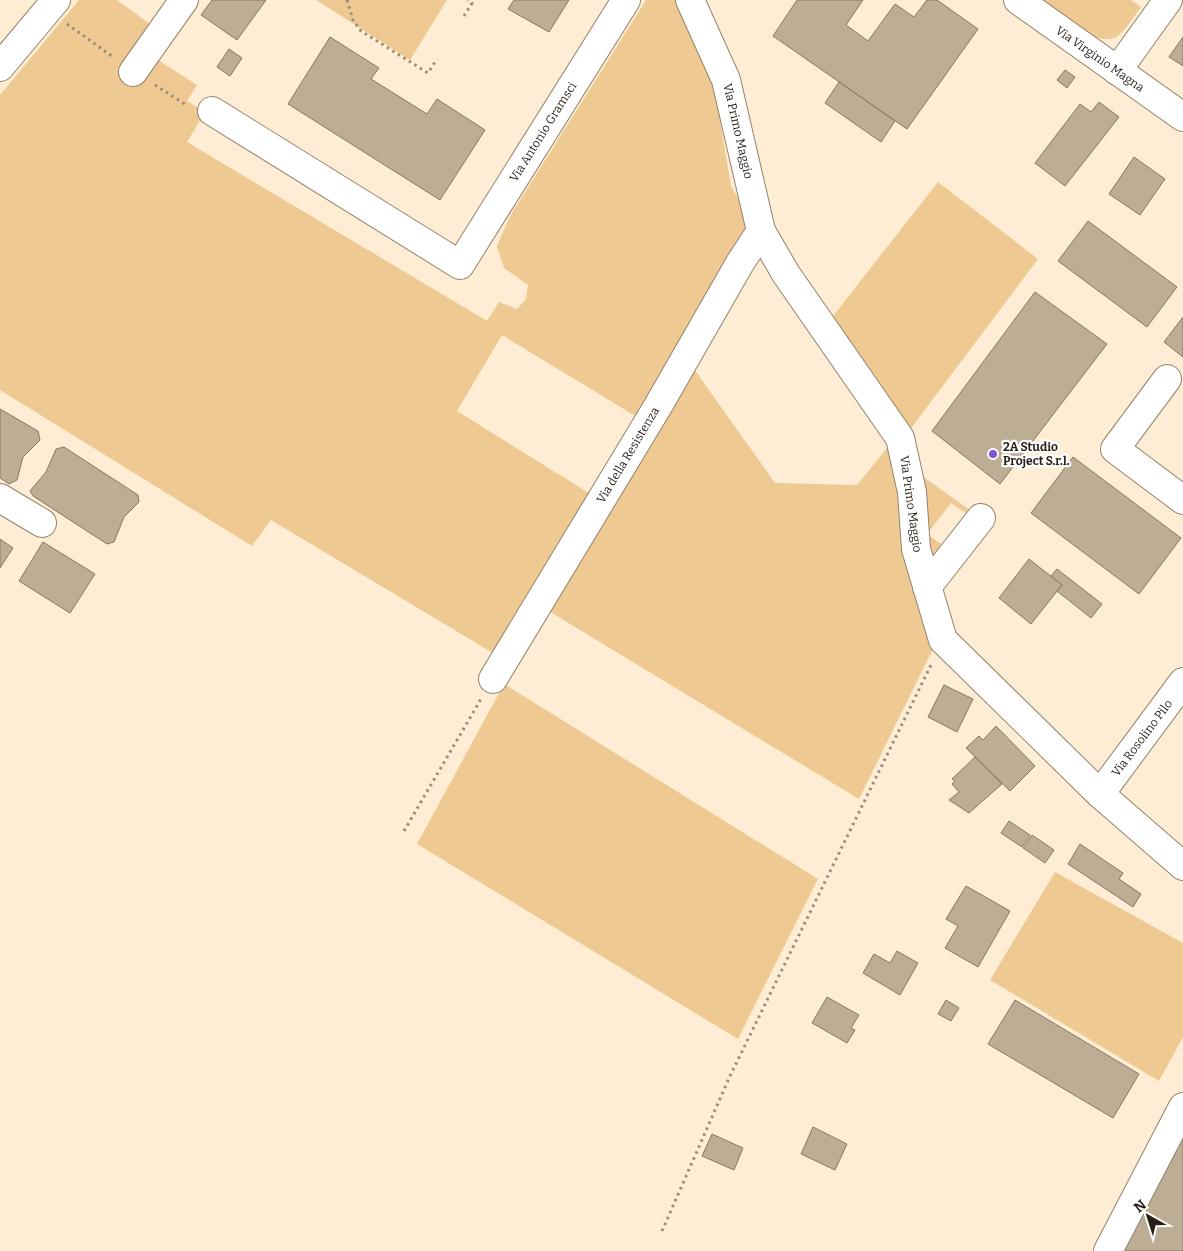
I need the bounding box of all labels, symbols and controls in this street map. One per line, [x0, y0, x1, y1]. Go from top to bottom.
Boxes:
street label: Via Virginio Magna [1053, 23, 1147, 95]
street label: Via Antonio Gramsci [507, 79, 580, 184]
street label: Via Primo Maggio [720, 82, 756, 180]
street label: Via della Resistenza [594, 404, 662, 506]
place label: 2A Studio Project S.r.l. [1003, 440, 1070, 469]
marker: 2A Studio Project S.r.l. [987, 448, 999, 460]
street label: Via Primo Maggio [897, 455, 925, 553]
street label: Via Rosolino Pilo [1109, 697, 1175, 779]
north arrow [1123, 1191, 1173, 1241]
text: N [1131, 1196, 1150, 1216]

